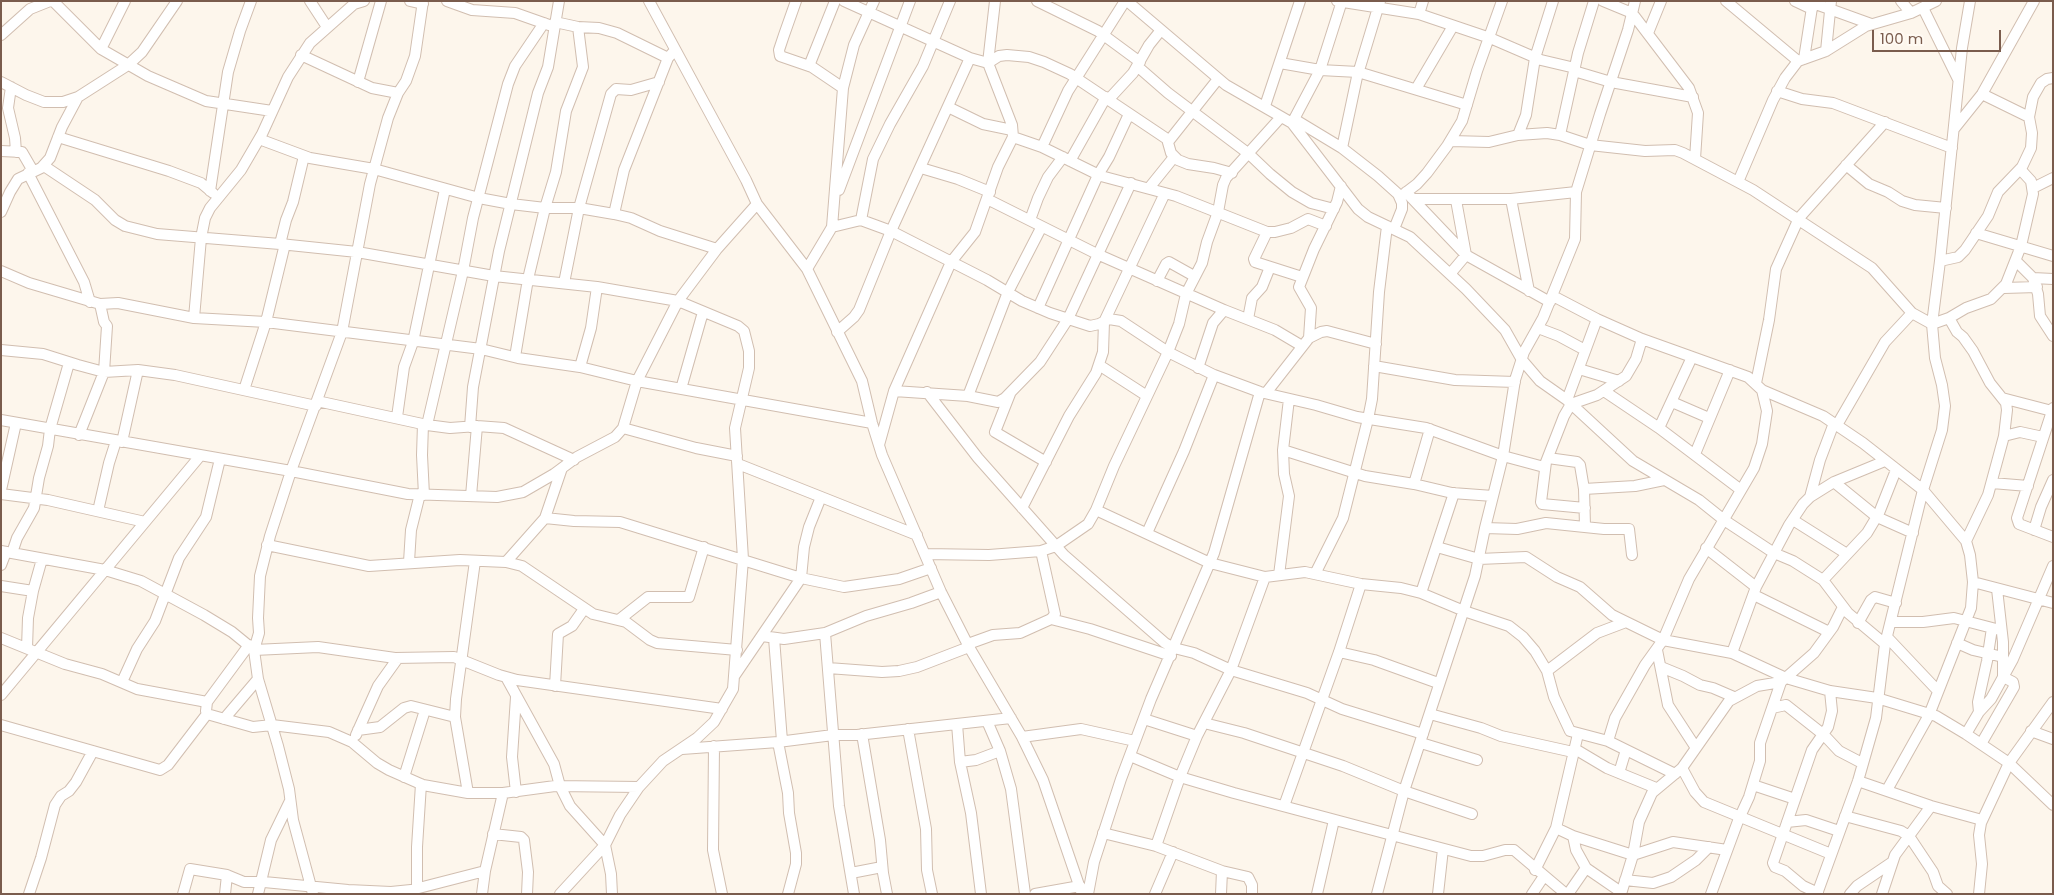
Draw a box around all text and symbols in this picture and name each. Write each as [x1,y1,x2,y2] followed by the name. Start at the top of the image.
[1874,20,2003,52] scale bar
[1880,28,1923,49] text: 100 m

